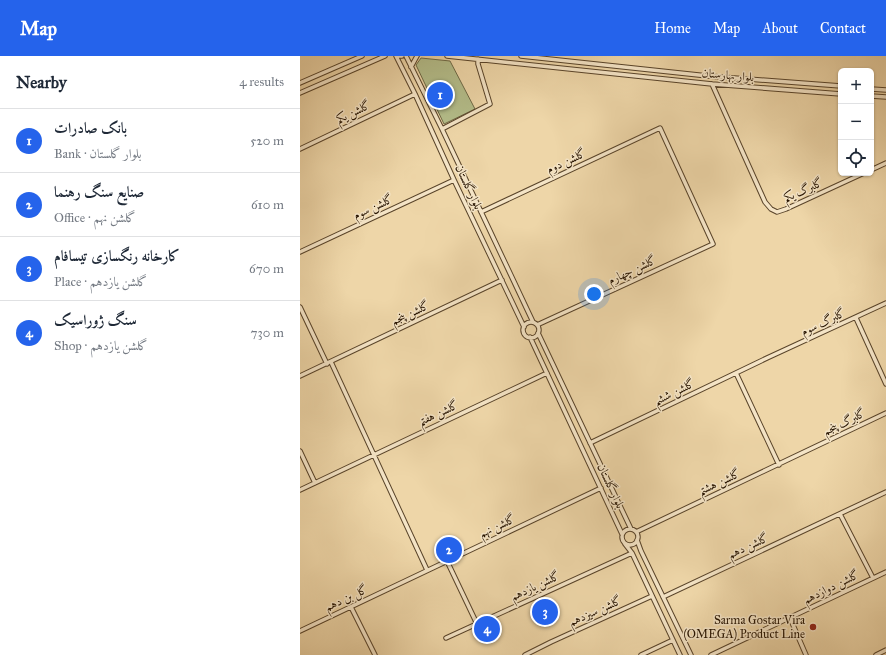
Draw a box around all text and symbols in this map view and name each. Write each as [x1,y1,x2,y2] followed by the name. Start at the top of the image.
[20,17,57,40] text: Map
[654,20,691,37] text: Home
[713,20,740,37] text: Map
[762,20,798,37] text: About
[820,20,866,37] text: Contact
[701,66,755,85] street label: بلوار بهارستان
[838,68,874,176] map controls
[838,68,874,104] button: +
[16,72,67,93] text: Nearby
[239,74,284,90] text: 4 results
[427,80,453,110] pin: 1
[333,97,374,130] street label: گلشن یکم
[838,104,874,140] button: −
[54,119,127,137] text: بانک صادرات
[26,133,32,149] text: 1
[250,133,284,149] text: 520 m
[838,140,874,176] button: locate
[544,145,590,180] street label: گلشن دوم
[54,146,141,162] text: Bank · بلوار گلستان
[453,162,486,212] street label: بلوار گلستان
[781,174,827,209] street label: گلبرگ یکم
[54,183,144,201] text: صنایع سنگ رهنما
[350,191,397,226] street label: گلشن سوم
[26,197,32,213] text: 2
[251,197,284,213] text: 610 m
[54,210,136,226] text: Office · گلشن نهم
[54,247,180,265] text: کارخانه رنگسازی تیسافام
[605,252,660,291] street label: گلشن چهارم
[26,261,32,277] text: 3
[249,261,284,277] text: 670 m
[54,274,147,290] text: Place · گلشن یازدهم
[584,284,604,304] your location
[388,297,433,332] street label: گلشن پنجم
[798,305,849,342] street label: گلبرگ سوم
[54,311,137,329] text: سنگ ژوراسیک
[25,325,33,341] text: 4
[251,325,284,341] text: 730 m
[54,338,148,354] text: Shop · گلشن یازدهم
[651,375,699,412] street label: گلشن ششم
[415,397,462,433] street label: گلشن هفتم
[820,405,869,442] street label: گلبرگ پنجم
[595,461,628,511] street label: بلوار گلستان
[695,465,744,502] street label: گلشن هشتم
[476,511,519,544] street label: گلشن نهم
[725,530,772,565] street label: گلشن دهم
[436,535,462,565] pin: 2
[800,566,863,610] street label: گلشن دوازدهم
[508,568,564,607] street label: گلشن یازدهم
[322,581,371,618] street label: گل بن دهم
[566,592,625,633] street label: گلشن سیزدهم
[532,597,558,627] pin: 3
[684,613,806,641] place label: Sarma Gostar Vira (OMEGA) Product Line
[474,614,500,644] pin: 4
[808,622,818,632] marker: Sarma Gostar Vira (OMEGA) Product Line

